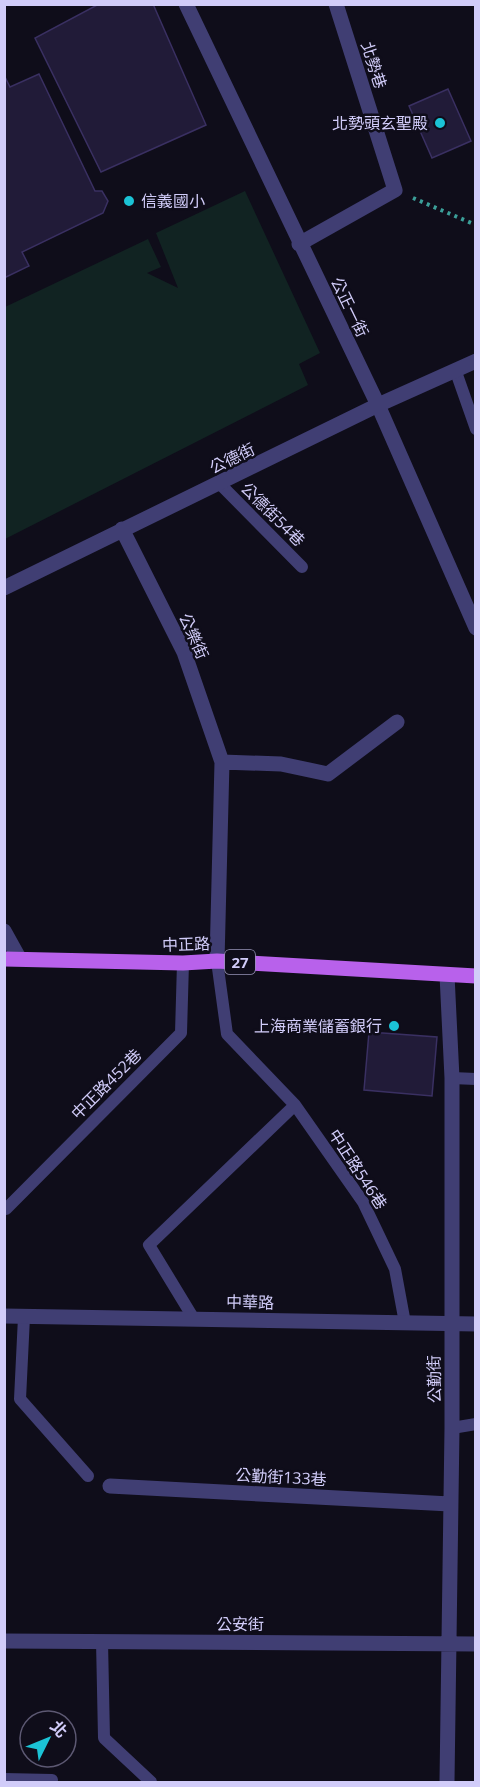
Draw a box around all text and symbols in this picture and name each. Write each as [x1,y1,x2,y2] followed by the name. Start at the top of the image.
[356,39,392,91] street label: 北勢巷
[332,112,428,134] place label: 北勢頭玄聖殿
[433,116,447,130] marker: 北勢頭玄聖殿
[141,190,205,212] place label: 信義國小
[122,194,136,208] marker: 信義國小
[326,273,374,341] street label: 公正一街
[206,438,258,478] street label: 公德街
[236,477,310,551] street label: 公德街54巷
[174,610,214,662] street label: 公樂街
[162,932,210,956] street label: 中正路
[225,950,255,974] road number: 27
[254,1015,382,1037] place label: 上海商業儲蓄銀行
[387,1019,401,1033] marker: 上海商業儲蓄銀行
[66,1044,146,1124] street label: 中正路452巷
[324,1125,392,1213] street label: 中正路546巷
[226,1291,274,1313] street label: 中華路
[423,1355,445,1403] street label: 公勤街
[235,1464,327,1490] street label: 公勤街133巷
[216,1613,264,1635] street label: 公安街
[18,1709,78,1769] north arrow
[45,1715,72,1742] text: 北

